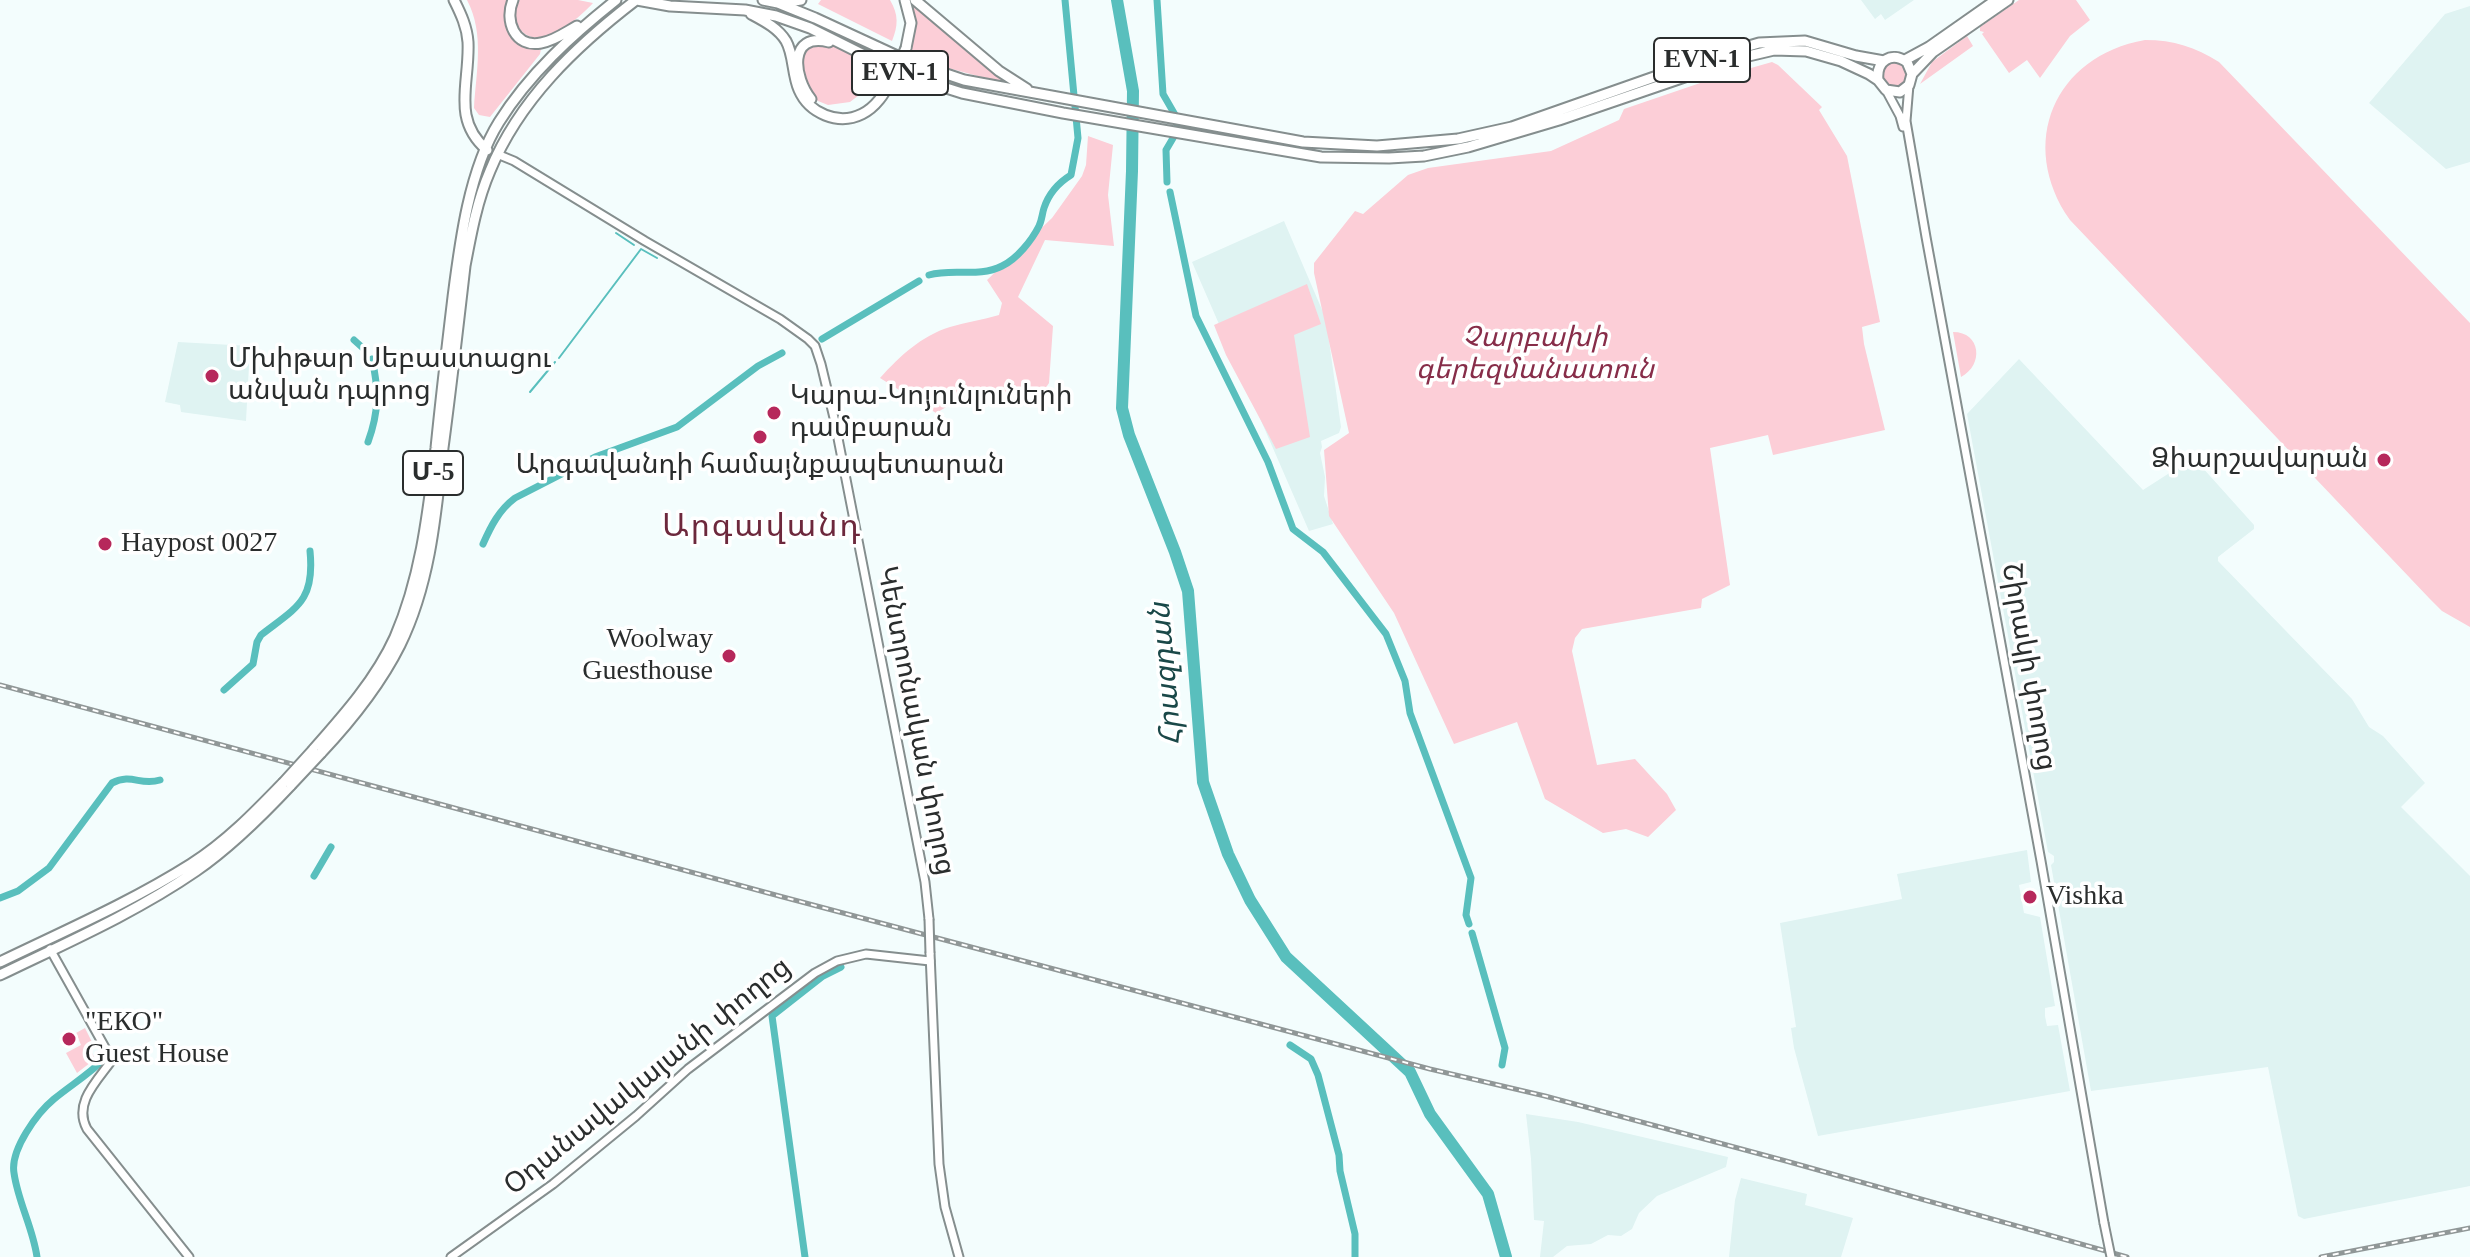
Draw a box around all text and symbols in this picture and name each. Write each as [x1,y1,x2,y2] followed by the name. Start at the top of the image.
[1654,38,1750,82] road number: EVN-1
[852,51,948,95] road number: EVN-1
[1416,322,1654,388] park label: Չարբախի գերեզմանատուն
[228,343,551,409] place label: Մխիթար Սեբաստացու անվան դպրոց
[203,367,221,385] marker: Մխիթար Սեբաստացու անվան դպրոց
[790,380,1072,446] place label: Կարա-Կոյունլուների դամբարան
[765,404,783,422] marker: Կարա-Կոյունլուների դամբարան
[751,428,769,446] marker: Արգավանդի համայնքապետարան
[2152,443,2368,477] place label: Ձիարշավարան
[516,449,1004,483] place label: Արգավանդի համայնքապետարան
[403,451,463,495] road number: Մ-5
[2375,451,2393,469] marker: Ձիարշավարան
[662,509,862,547] district label: Արգավանդ
[121,527,277,561] place label: Haypost 0027
[96,535,114,553] marker: Haypost 0027
[1993,561,2063,773] street label: Շիրակի փողոց
[869,564,961,878] street label: Կենտրոնական փողոց
[1143,601,1191,747] water label: Հրազդան
[582,623,713,689] place label: Woolway Guesthouse
[720,647,738,665] marker: Woolway Guesthouse
[2046,880,2124,914] place label: Vishka
[2021,888,2039,906] marker: Vishka
[498,951,798,1203] street label: Օդանավակայանի փողոց
[85,1006,229,1072] place label: "ЕКО" Guest House
[60,1030,78,1048] marker: "ЕКО" Guest House

